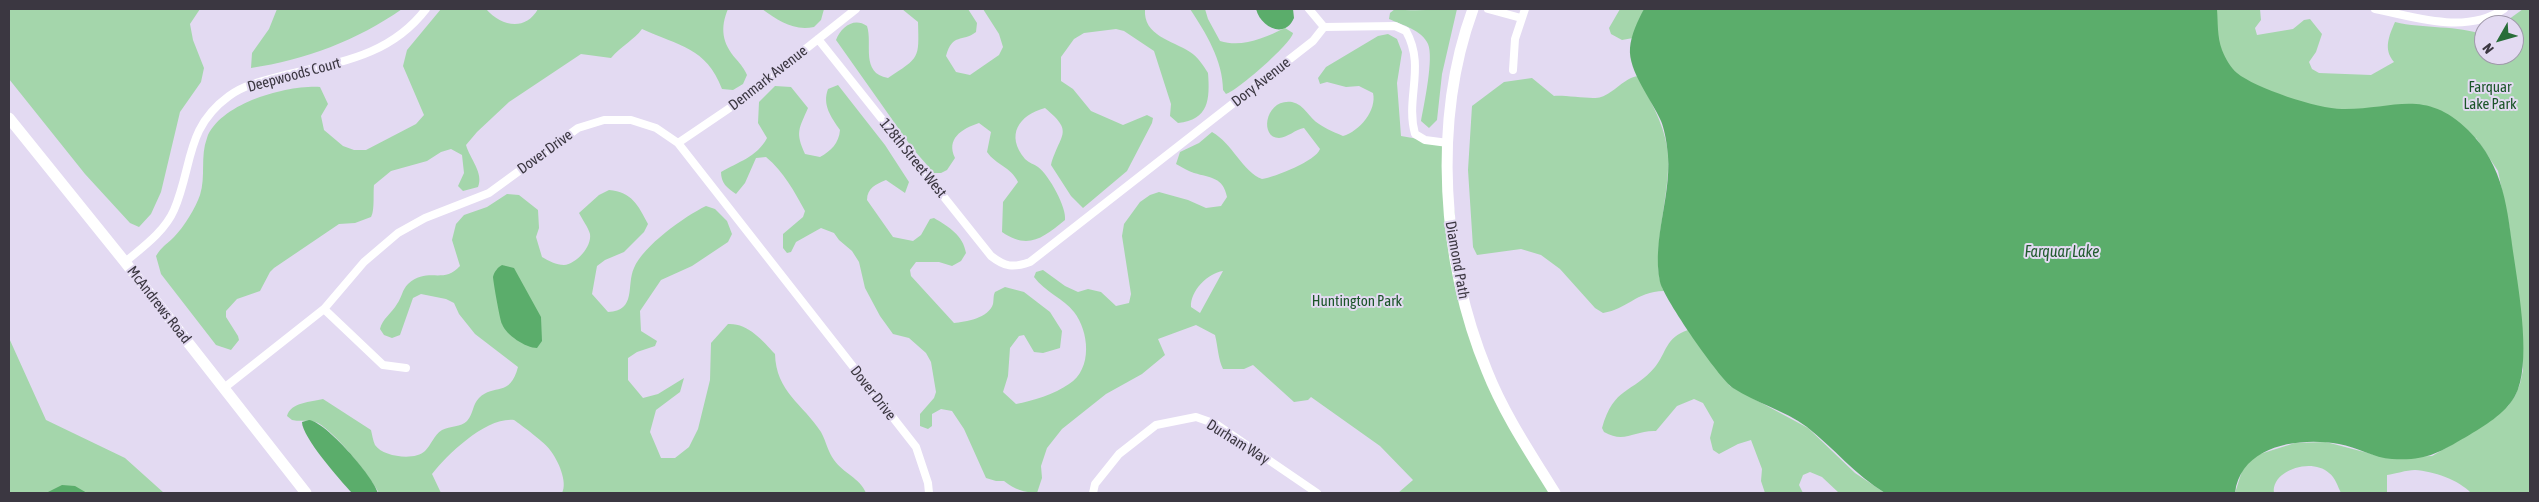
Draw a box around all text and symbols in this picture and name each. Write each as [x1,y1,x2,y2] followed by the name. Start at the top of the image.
[2474,15,2524,65] north arrow
[2479,40,2497,57] text: N
[725,42,811,114] street label: Denmark Avenue
[1228,53,1294,111] street label: Dory Avenue
[245,54,343,96] street label: Deepwoods Court
[2464,78,2516,113] park label: Farquar Lake Park
[876,115,950,201] street label: 128th Street West
[514,126,576,178] street label: Dover Drive
[1441,220,1473,300] street label: Diamond Path
[2024,242,2100,262] water label: Farquar Lake
[123,263,195,347] street label: McAndrews Road
[1312,292,1402,310] park label: Huntington Park
[846,362,900,424] street label: Dover Drive
[1203,416,1273,468] street label: Durham Way

